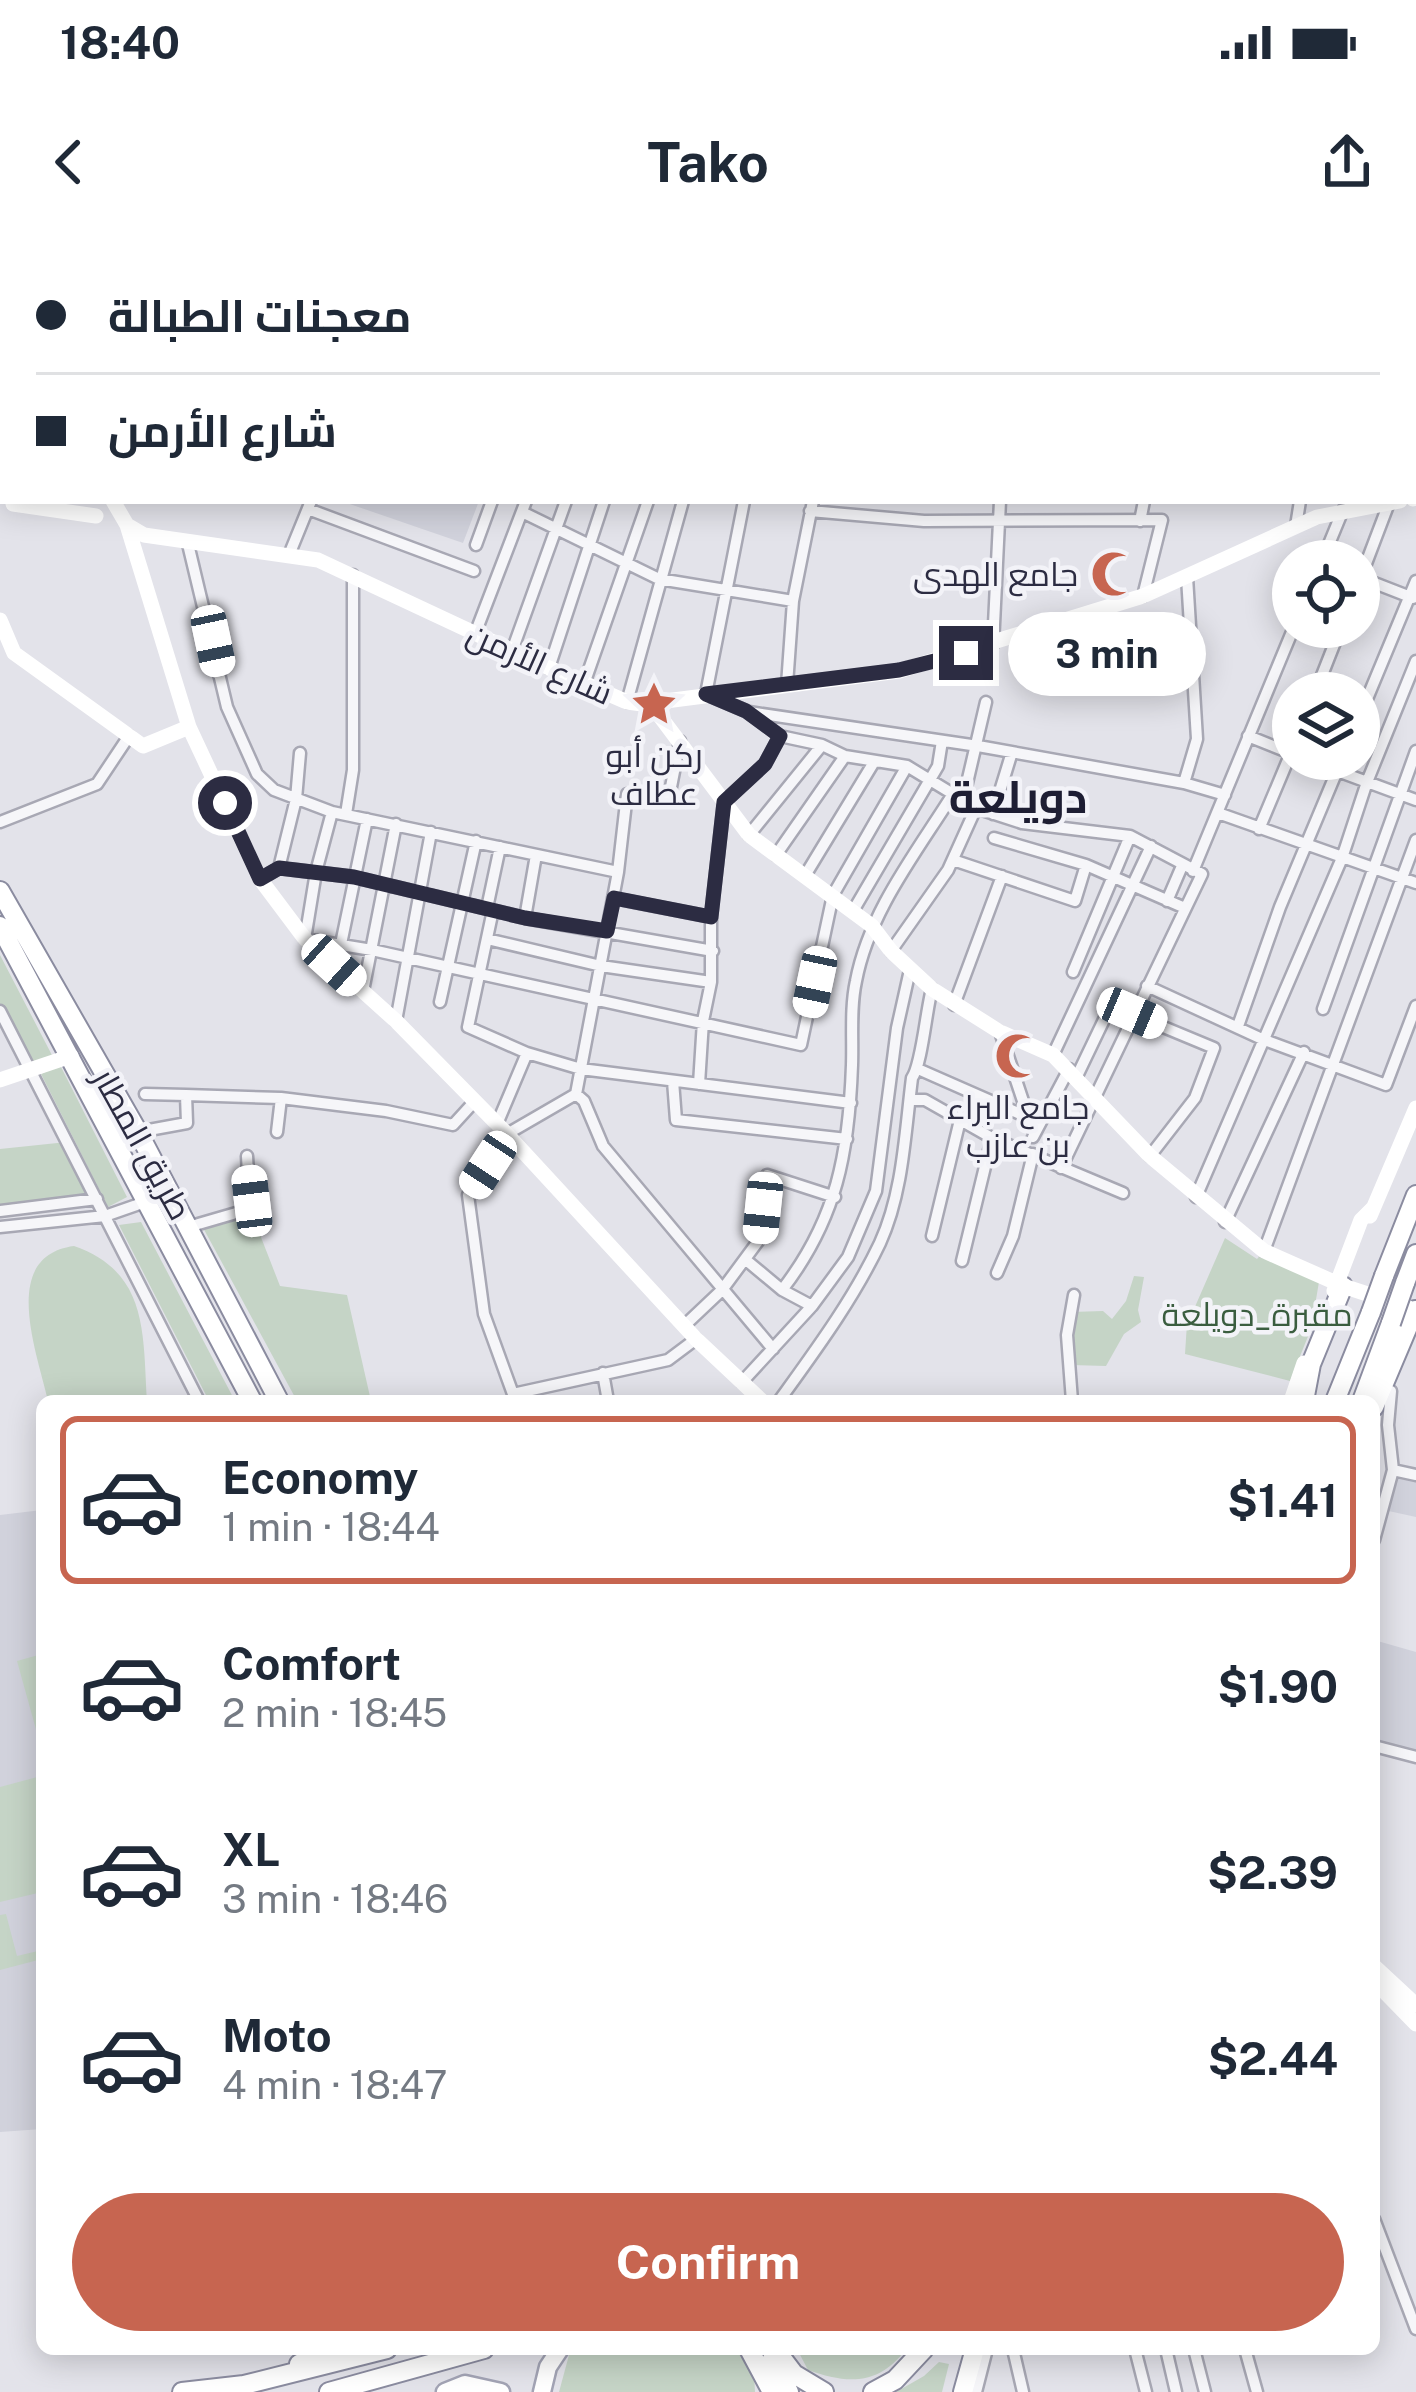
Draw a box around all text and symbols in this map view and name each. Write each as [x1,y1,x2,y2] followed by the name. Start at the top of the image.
[60,16,180,69] text: 18:40
[36,129,102,195] icon: back
[1314,129,1380,195] icon: share
[647,131,769,194] text: Tako
[108,289,412,342] text: معجنات الطبالة
[108,404,337,457] text: شارع الأرمن
[1272,540,1380,780] map controls
[1272,540,1380,648] button: locate
[1089,549,1139,599] mosque icon: جامع الهدى
[913,555,1078,597] place label: جامع الهدى
[188,602,238,680] car
[1008,611,1206,695] callout: 3 min
[460,614,619,716] street label: شارع الأرمن
[939,626,993,680] route end
[1055,631,1159,677] text: 3 min
[1272,672,1380,780] button: layers
[629,679,679,729] place icon: ركن أبو عطاف
[605,735,703,812] place label: ركن أبو عطاف
[949,770,1087,825] district label: دويلعة
[198,776,252,830] route start
[295,928,373,1002] car
[790,943,840,1021] car
[1092,982,1172,1044] car
[993,1031,1043,1081] mosque icon: جامع البراء بن عازب
[83,1060,200,1227] street label: طريق المطار
[947,1088,1089,1166] place label: جامع البراء بن عازب
[453,1125,523,1205] car
[230,1163,274,1239] car
[741,1170,785,1246] car
[1161,1295,1353,1334] park label: مقبرة_دويلعة
[78,1446,186,1554] icon: car
[222,1451,418,1504] text: Economy
[1227,1474,1338,1527] text: $1.41
[222,1504,440,1550] text: 1 min · 18:44
[78,1632,186,1740] icon: car
[222,1637,401,1690] text: Comfort
[1217,1660,1338,1713] text: $1.90
[222,1690,447,1736] text: 2 min · 18:45
[78,1818,186,1926] icon: car
[222,1823,280,1876] text: XL
[1207,1846,1338,1899] text: $2.39
[222,1876,448,1922] text: 3 min · 18:46
[78,2004,186,2112] icon: car
[222,2009,332,2062] text: Moto
[1208,2032,1338,2085] text: $2.44
[222,2062,447,2108] text: 4 min · 18:47
[72,2193,1344,2331] button: Confirm

